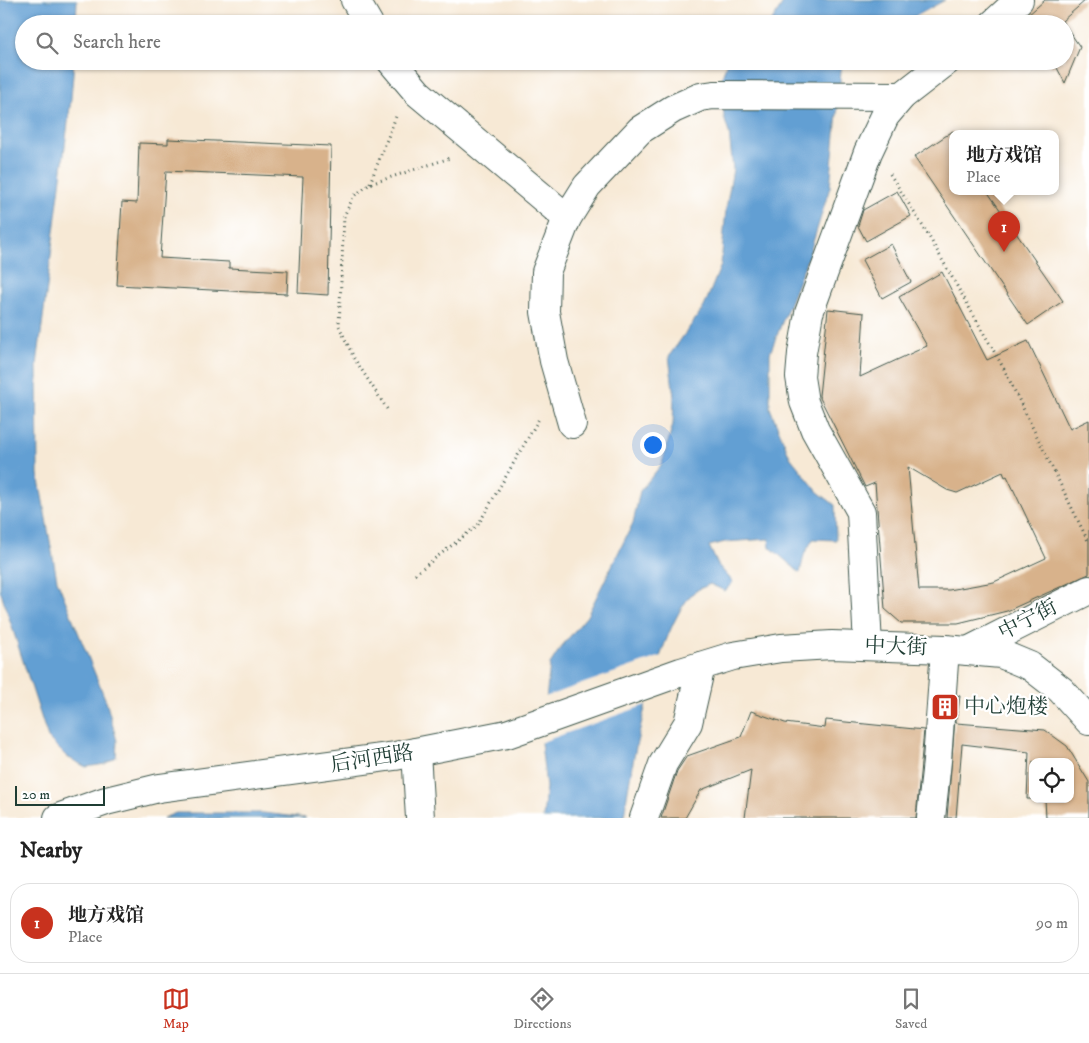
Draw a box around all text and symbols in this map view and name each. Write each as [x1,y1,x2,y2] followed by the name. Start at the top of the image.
[15,15,1074,70] search box
[33,29,61,57] icon: search
[73,31,161,54] text: Search here
[949,130,1059,195] popup
[966,144,1042,167] text: 地方戏馆
[966,167,1000,187] text: Place
[988,211,1020,252] pin: 1
[640,432,666,458] your location
[994,594,1062,646] street label: 中宁街
[864,633,928,661] street label: 中大街
[930,692,960,722] building icon: 中心炮楼
[964,694,1048,720] place label: 中心炮楼
[328,740,416,778] street label: 后河西路
[1029,758,1074,803] map controls
[1029,758,1074,803] button: locate
[15,783,105,806] scale bar
[22,786,50,804] text: 20 m
[20,838,82,864] text: Nearby
[68,904,144,927] text: 地方戏馆
[34,913,40,933] text: 1
[1036,913,1068,933] text: 90 m
[68,927,102,947] text: Place
[162,985,190,1033] tab: Map
[513,985,571,1033] tab: Directions
[895,985,927,1033] tab: Saved

